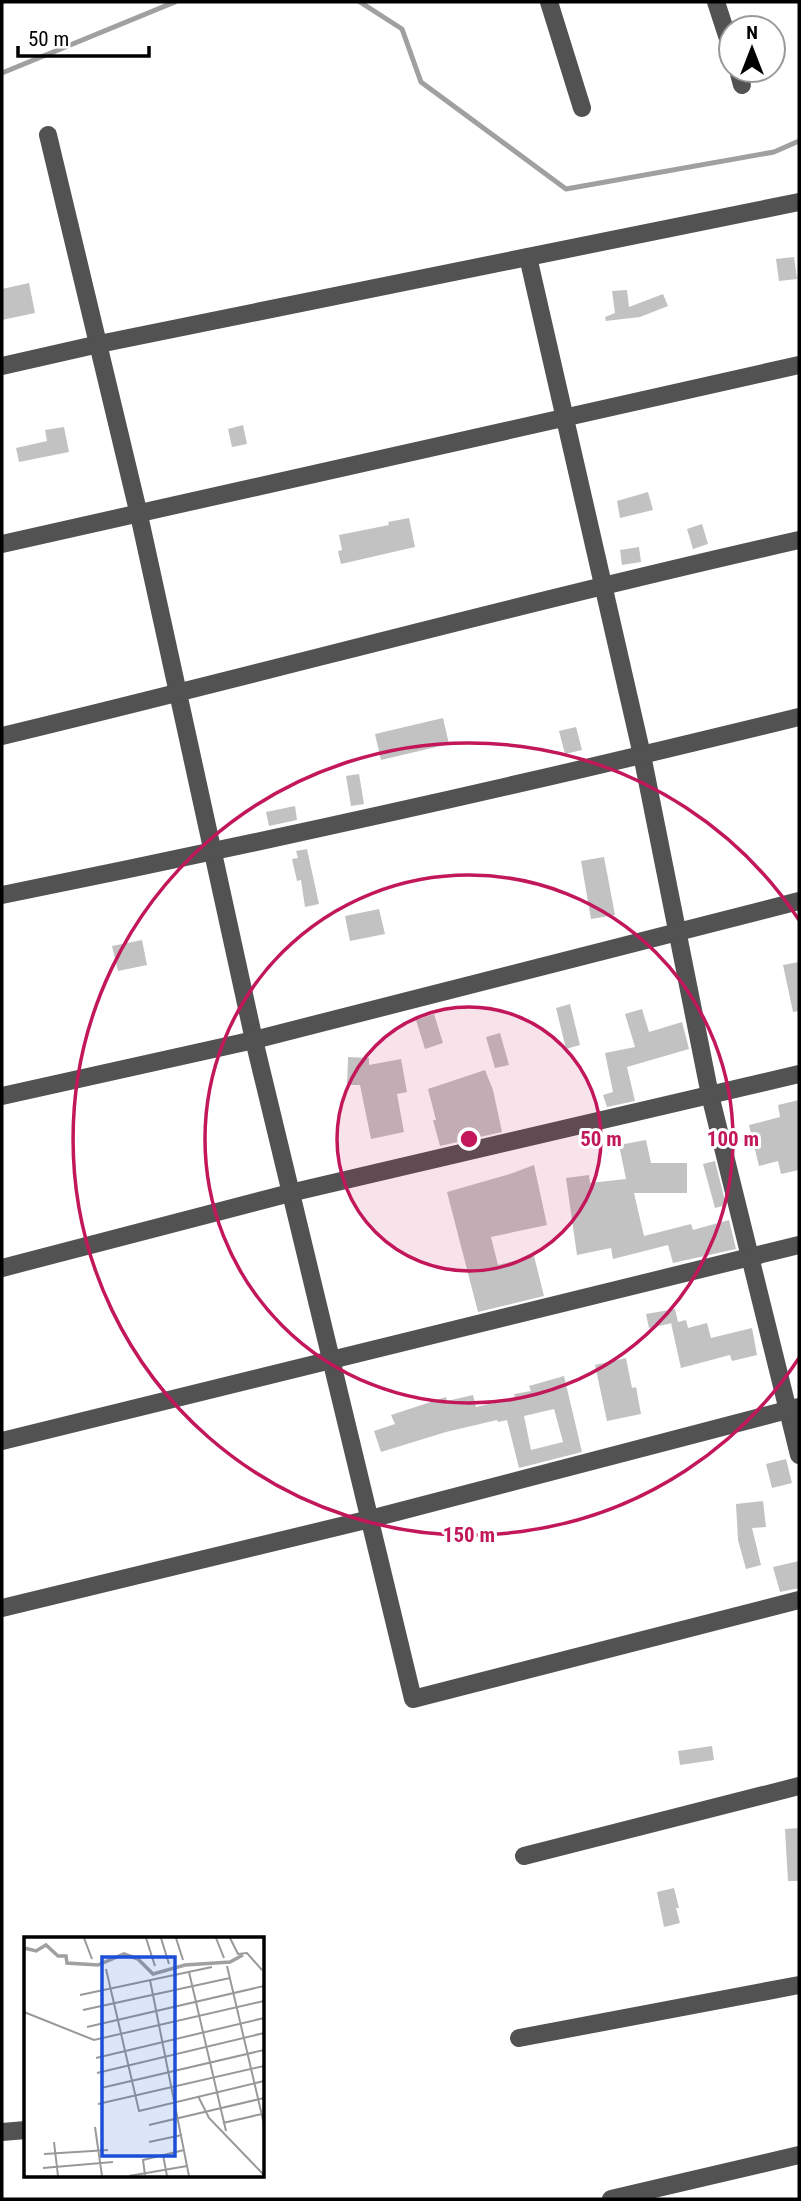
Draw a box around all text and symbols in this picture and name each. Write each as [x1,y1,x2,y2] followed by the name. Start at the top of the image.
[18,14,149,58] scale bar
[717,14,787,84] north arrow
[746,21,758,44] text: N
[28,27,69,51] text: 50 m
[457,1127,481,1151] centre of rings
[580,1127,622,1151] text: 50 m
[707,1127,759,1151] text: 100 m
[443,1523,495,1547] text: 150 m
[24,1937,264,2176] inset map

